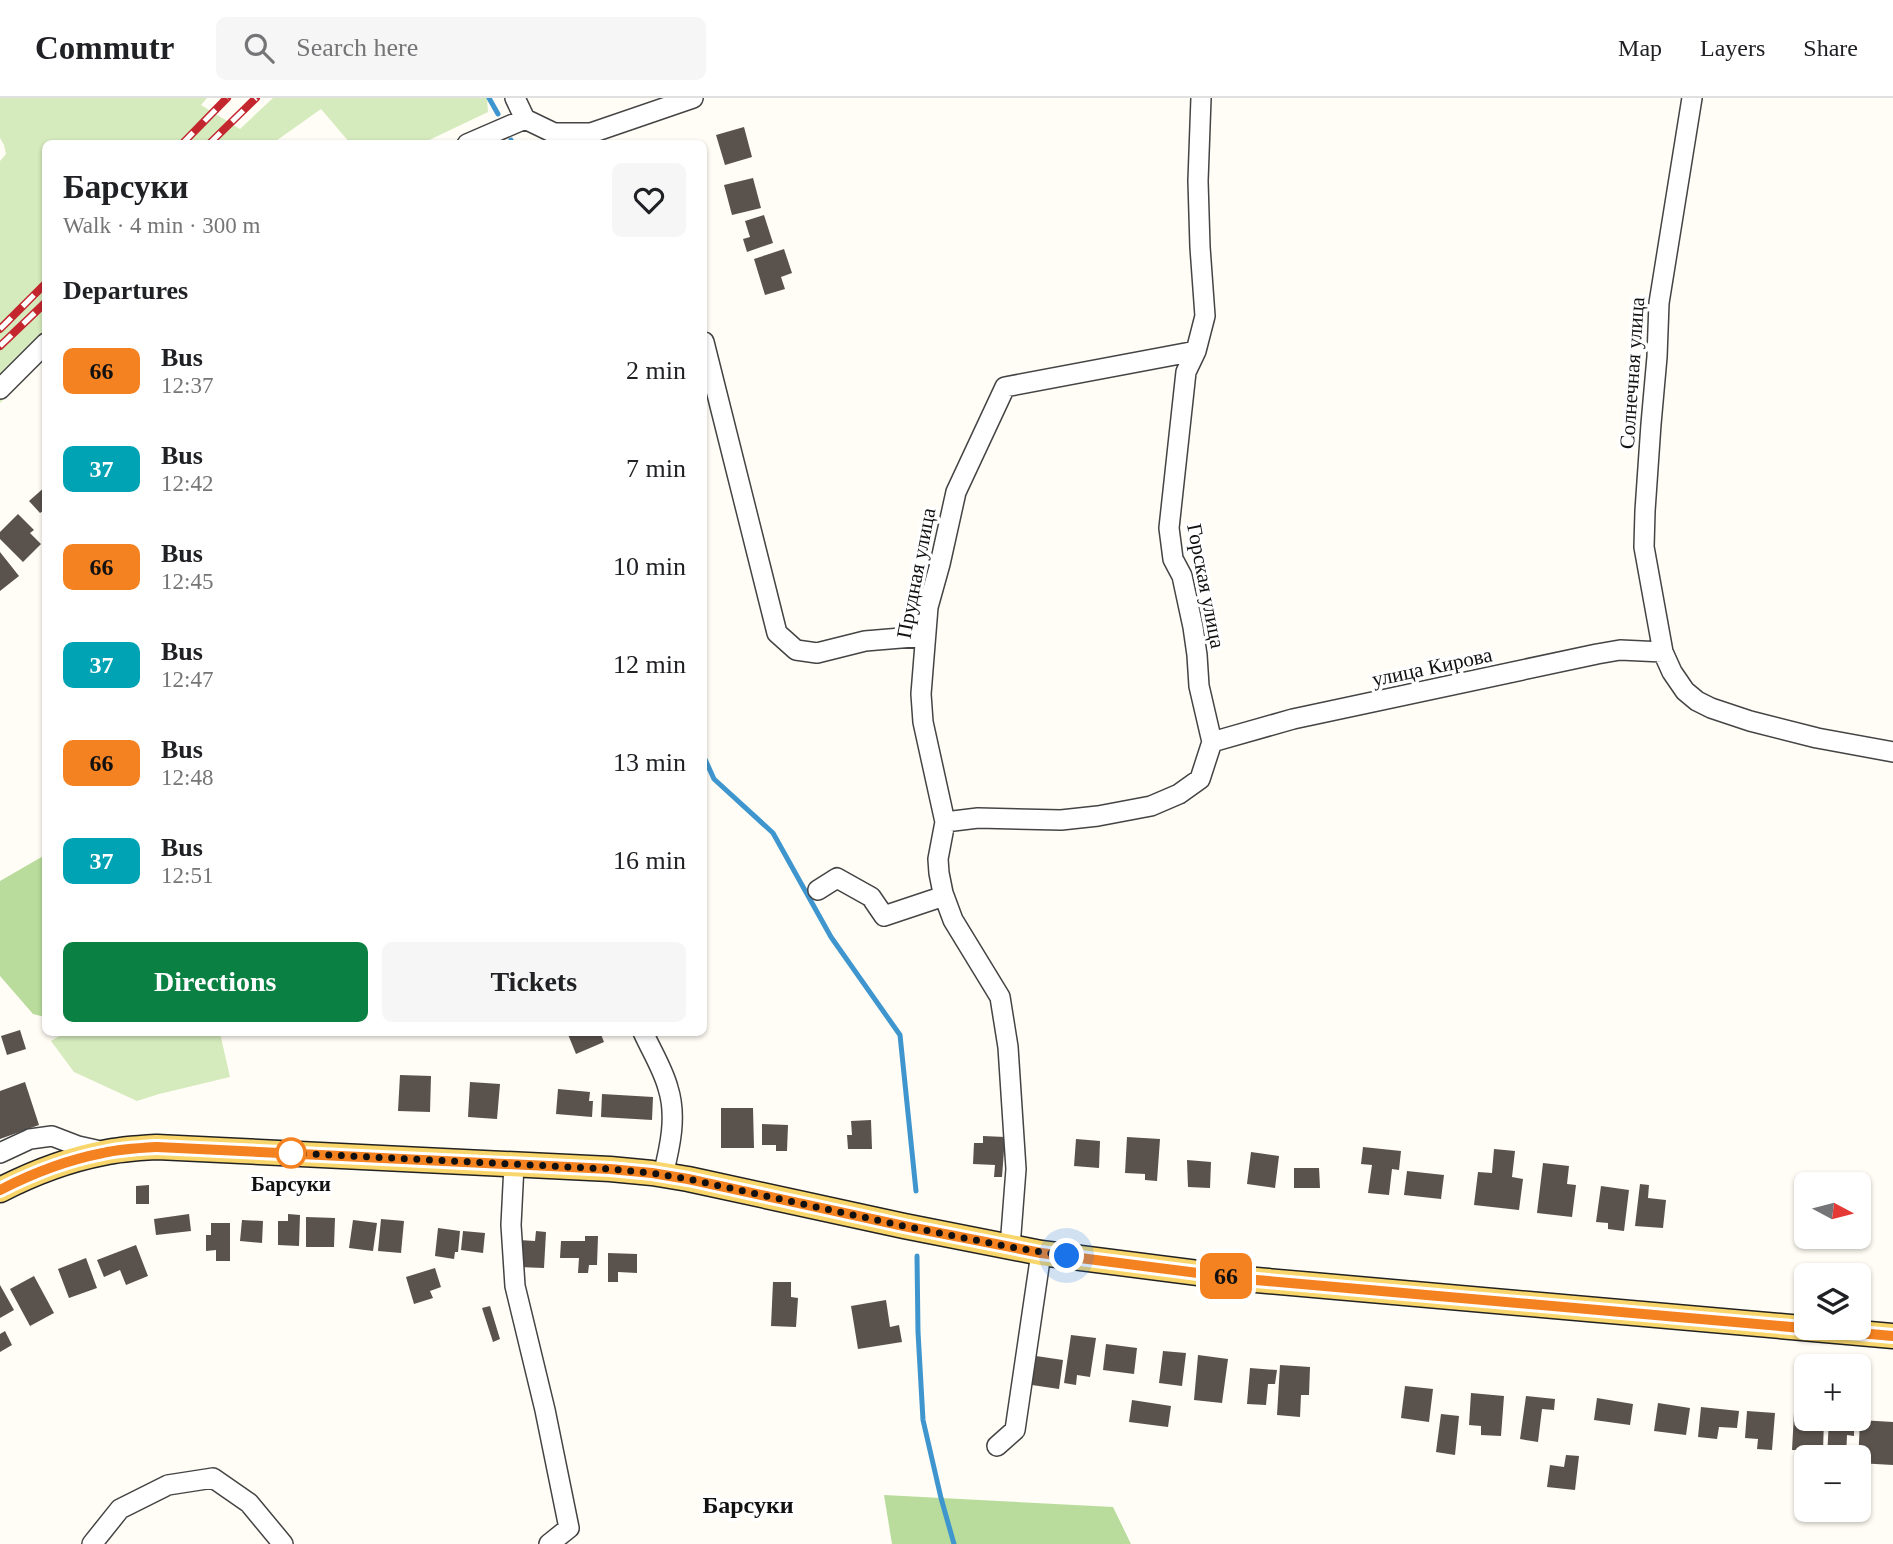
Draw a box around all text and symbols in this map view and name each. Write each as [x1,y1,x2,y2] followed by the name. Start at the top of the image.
[216,17,706,80] search box
[240,29,278,67] icon: search
[35,30,174,66] text: Commutr
[296,33,418,62] text: Search here
[1618,35,1662,61] text: Map
[1700,35,1765,61] text: Layers
[1803,35,1858,61] text: Share
[612,163,686,237] button: heart
[63,169,188,205] text: Барсуки
[63,213,260,238] text: Walk · 4 min · 300 m
[63,276,188,305] text: Departures
[1615,295,1649,450] street label: Солнечная улица
[161,343,203,372] text: Bus
[626,356,686,385] text: 2 min
[90,358,114,384] text: 66
[161,373,213,398] text: 12:37
[161,441,203,470] text: Bus
[626,454,686,483] text: 7 min
[90,456,114,482] text: 37
[161,471,213,496] text: 12:42
[892,505,941,640] street label: Прудная улица
[1182,522,1230,651] street label: Горская улица
[161,539,203,568] text: Bus
[613,552,686,581] text: 10 min
[90,554,114,580] text: 66
[161,569,213,594] text: 12:45
[161,637,203,666] text: Bus
[1370,642,1495,691] street label: улица Кирова
[613,650,686,679] text: 12 min
[90,652,114,678] text: 37
[161,667,213,692] text: 12:47
[161,735,203,764] text: Bus
[613,748,686,777] text: 13 min
[90,750,114,776] text: 66
[161,765,213,790] text: 12:48
[161,833,203,862] text: Bus
[613,846,686,875] text: 16 min
[90,848,114,874] text: 37
[161,863,213,888] text: 12:51
[63,942,368,1022] button: Directions
[382,942,686,1022] button: Tickets
[276,1138,306,1168] marker: Барсуки
[251,1172,331,1196] place label: Барсуки
[1794,1172,1871,1250] north arrow
[1794,1172,1871,1522] map controls
[1049,1238,1084,1273] your location
[1194,1253,1258,1299] line badge: 66
[1214,1263,1238,1289] text: 66
[1794,1263,1871,1340] button: layers
[1794,1354,1871,1431] button: +
[1794,1445,1871,1522] button: −
[702,1492,794,1518] district label: Барсуки

